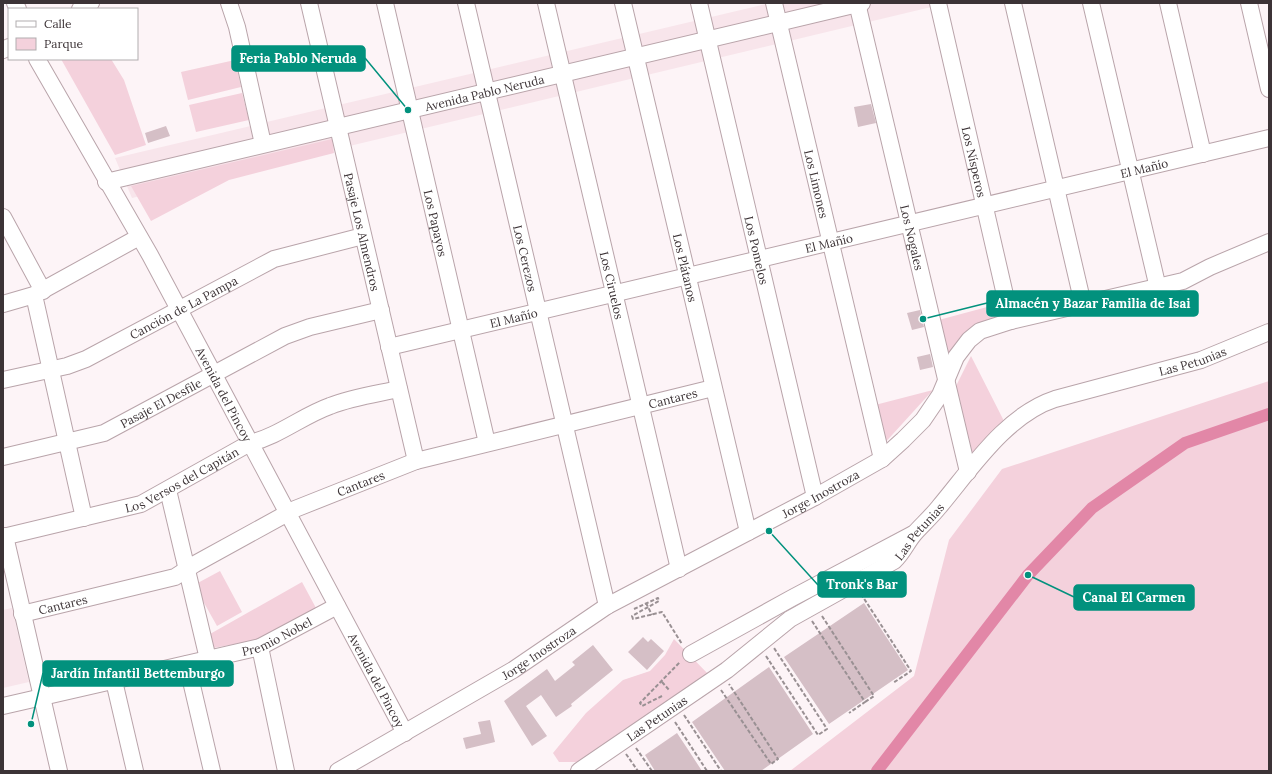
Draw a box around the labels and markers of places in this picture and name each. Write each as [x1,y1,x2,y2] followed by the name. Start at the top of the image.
[232,46,365,71] callout: Feria Pablo Neruda
[987,291,1198,316] callout: Almacén y Bazar Familia de Isai
[818,572,906,597] callout: Tronk's Bar
[1074,585,1194,610] callout: Canal El Carmen
[43,661,233,686] callout: Jardín Infantil Bettemburgo

